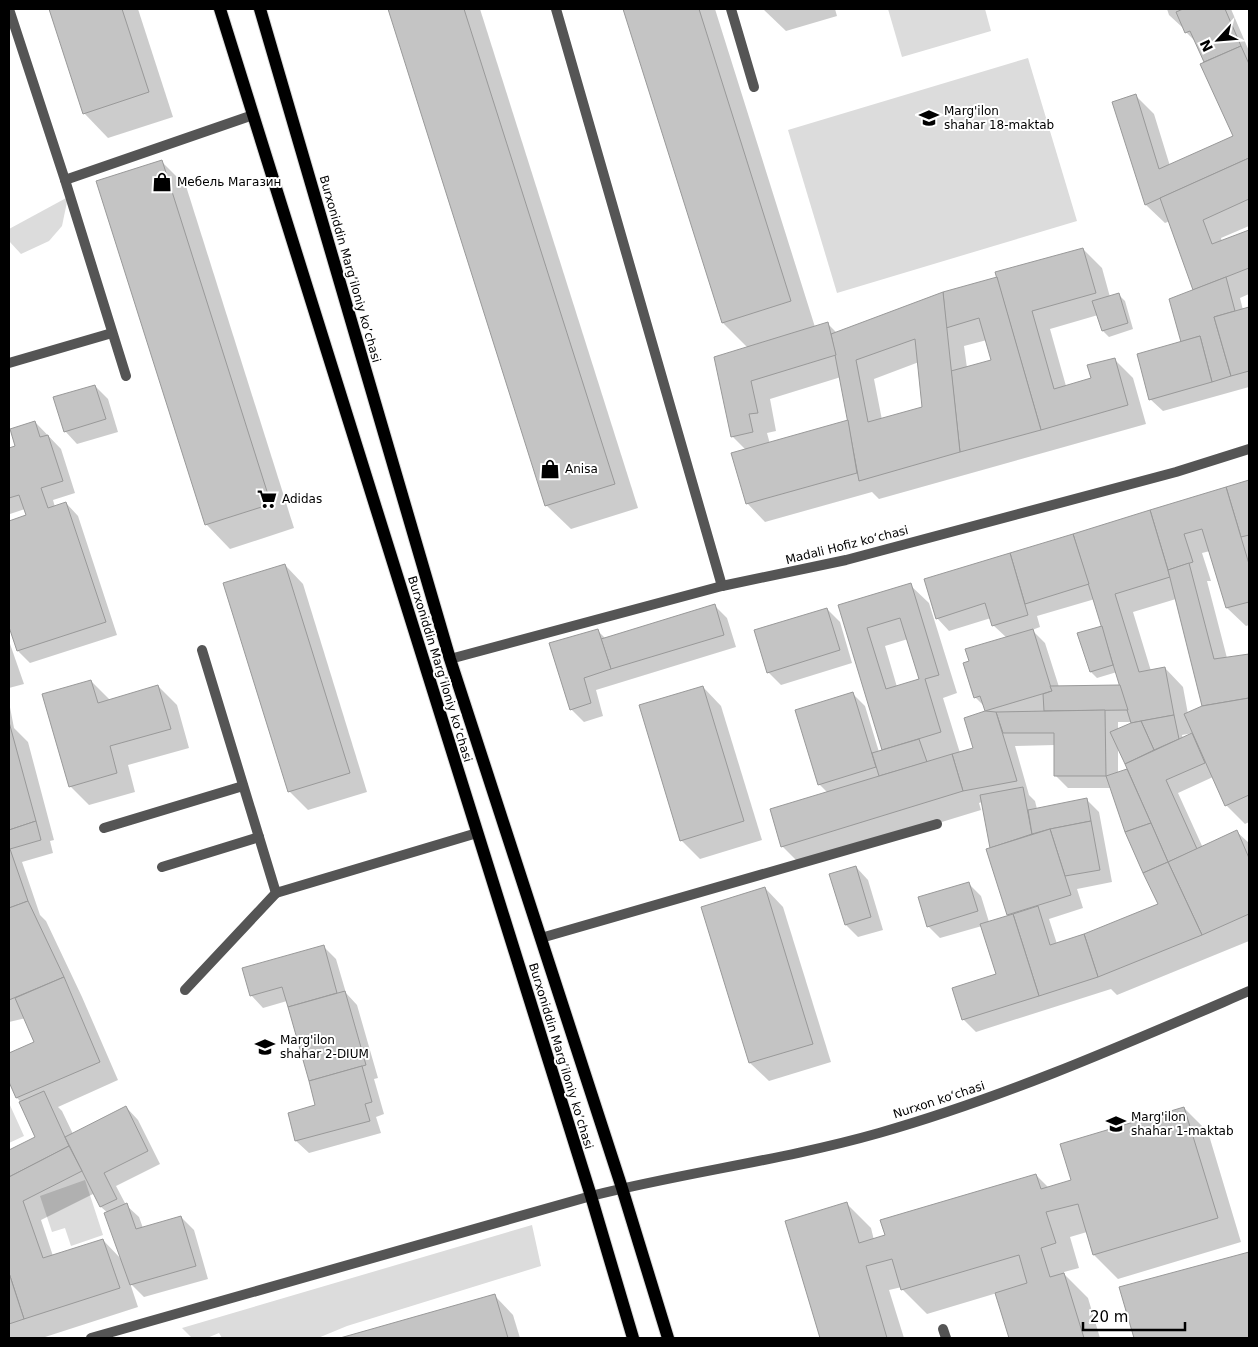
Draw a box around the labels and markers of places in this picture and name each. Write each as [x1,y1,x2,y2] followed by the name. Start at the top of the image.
[944,104,1054,132] place label: Marg'ilon shahar 18-maktab
[918,107,940,129] school or university icon: Marg'ilon shahar 18-maktab
[151,171,173,193] shop icon: Мебель Магазин
[177,175,281,189] place label: Мебель Магазин
[539,458,561,480] shop icon: Anisa
[565,462,598,476] place label: Anisa
[256,488,278,510] supermarket icon: Adidas
[282,492,322,506] place label: Adidas
[280,1033,369,1061] place label: Marg'ilon shahar 2-DIUM
[254,1036,276,1058] school or university icon: Marg'ilon shahar 2-DIUM
[1131,1110,1234,1138] place label: Marg'ilon shahar 1-maktab
[1105,1113,1127,1135] school or university icon: Marg'ilon shahar 1-maktab

